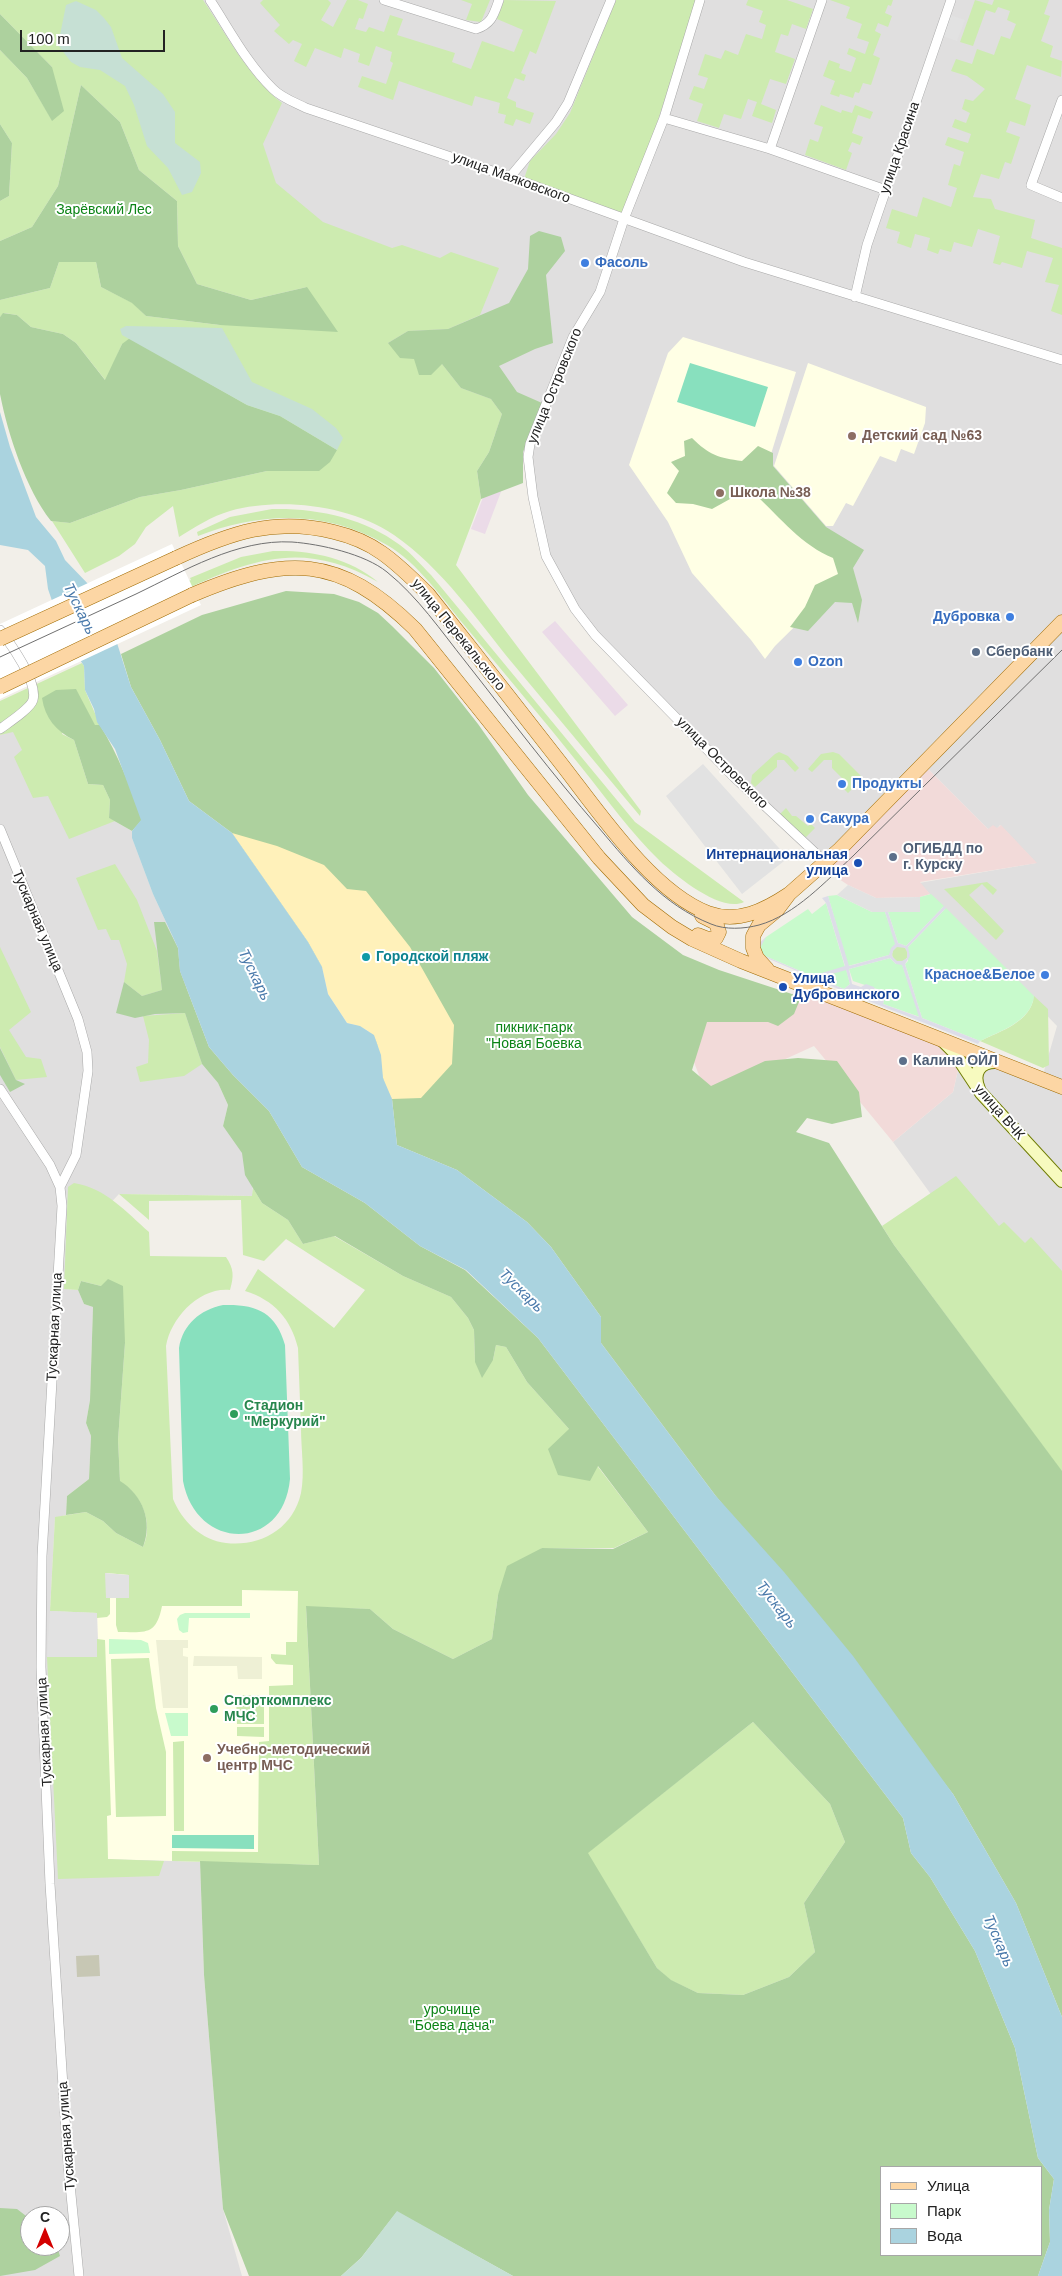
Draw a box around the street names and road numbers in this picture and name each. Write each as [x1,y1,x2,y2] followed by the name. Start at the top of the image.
[876,100,924,196] street label: улица Красина
[450,149,572,207] street label: улица Маяковского
[524,326,586,446] street label: улица Островского
[408,576,508,694] street label: улица Перекальского
[673,714,771,812] street label: улица Островского
[8,868,66,974] street label: Тускарная улица
[970,1081,1028,1143] street label: улица ВЧК
[44,1272,66,1382] street label: Тускарная улица
[34,1677,56,1787] street label: Тускарная улица
[55,2081,79,2191] street label: Тускарная улица

